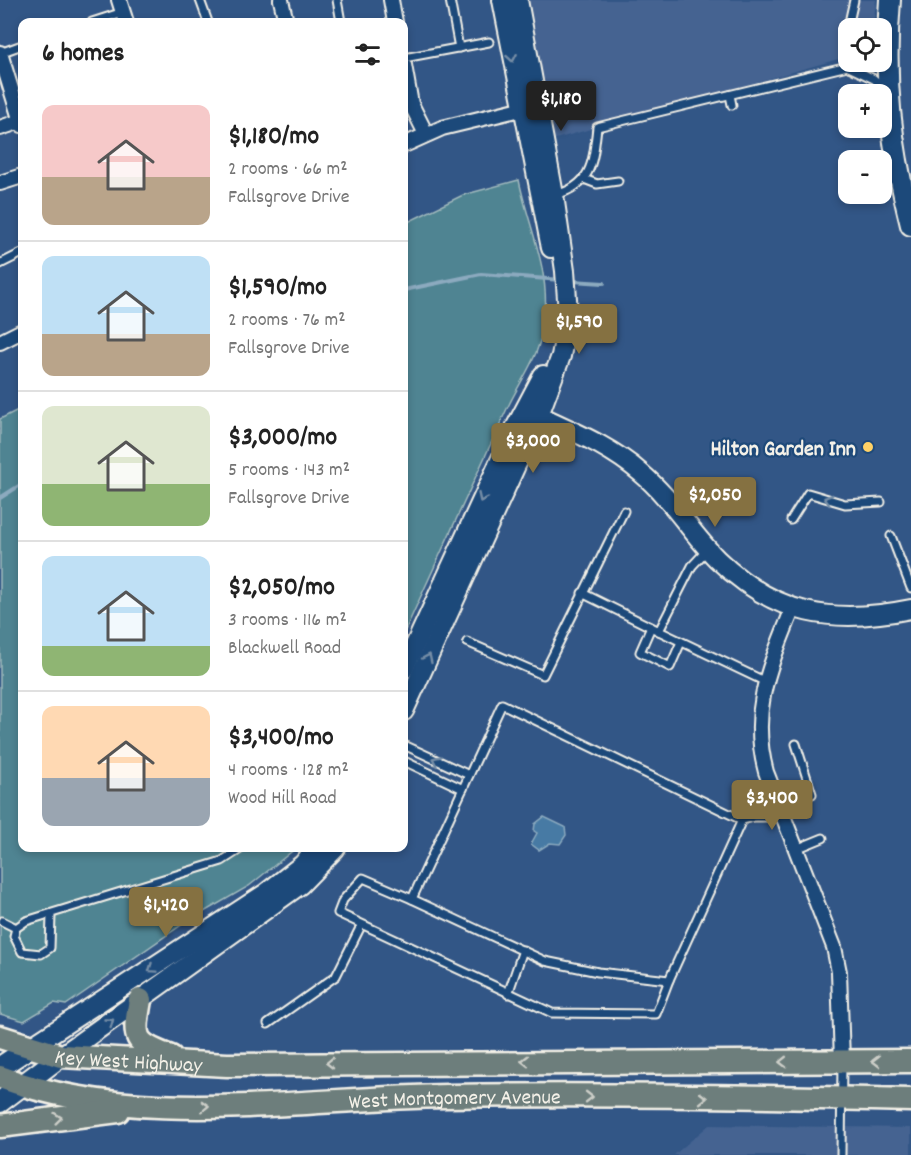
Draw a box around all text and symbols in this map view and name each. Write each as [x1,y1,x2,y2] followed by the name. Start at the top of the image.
[838,18,892,204] map controls
[838,18,892,72] button: locate
[42,36,124,73] text: 6 homes
[351,38,384,71] icon: filters
[505,52,518,62] one-way arrow
[512,81,610,132] pin: $1,180
[838,84,892,138] button: +
[540,86,582,114] text: $1,180
[228,119,319,156] text: $1,180/mo
[90,129,162,201] icon: home
[838,150,892,204] button: −
[228,156,348,184] text: 2 rooms · 66 m²
[228,184,350,212] text: Fallsgrove Drive
[228,270,327,307] text: $1,590/mo
[90,280,162,352] icon: home
[530,304,628,355] pin: $1,590
[228,307,346,335] text: 2 rooms · 76 m²
[555,309,603,337] text: $1,590
[228,335,350,363] text: Fallsgrove Drive
[228,420,337,457] text: $3,000/mo
[484,423,582,474] pin: $3,000
[505,428,561,456] text: $3,000
[90,430,162,502] icon: home
[710,435,856,466] place label: Hilton Garden Inn
[861,440,875,454] marker: Hilton Garden Inn
[228,457,350,485] text: 5 rooms · 143 m²
[666,477,764,528] pin: $2,050
[688,482,742,510] text: $2,050
[228,485,350,513] text: Fallsgrove Drive
[478,492,490,503] one-way arrow
[823,493,834,506] one-way arrow
[228,570,335,607] text: $2,050/mo
[90,580,162,652] icon: home
[228,607,347,635] text: 3 rooms · 116 m²
[228,635,341,663] text: Blackwell Road
[421,654,433,665] one-way arrow
[228,720,334,757] text: $3,400/mo
[90,730,162,802] icon: home
[432,756,443,768] one-way arrow
[228,757,349,785] text: 4 rooms · 128 m²
[723,780,821,831] pin: $3,400
[228,785,337,813] text: Wood Hill Road
[746,785,798,813] text: $3,400
[117,887,215,938] pin: $1,420
[143,892,189,920] text: $1,420
[147,962,158,973] one-way arrow
[103,1018,114,1029] one-way arrow
[50,1043,204,1083] street label: Key West Highway
[521,1055,530,1067] one-way arrow
[779,1055,788,1068] one-way arrow
[872,1055,881,1067] one-way arrow
[326,1057,335,1069] one-way arrow
[348,1083,561,1119] street label: West Montgomery Avenue
[584,1091,593,1103] one-way arrow
[699,1092,708,1104] one-way arrow
[200,1099,209,1112] one-way arrow
[53,1112,62,1124] one-way arrow

